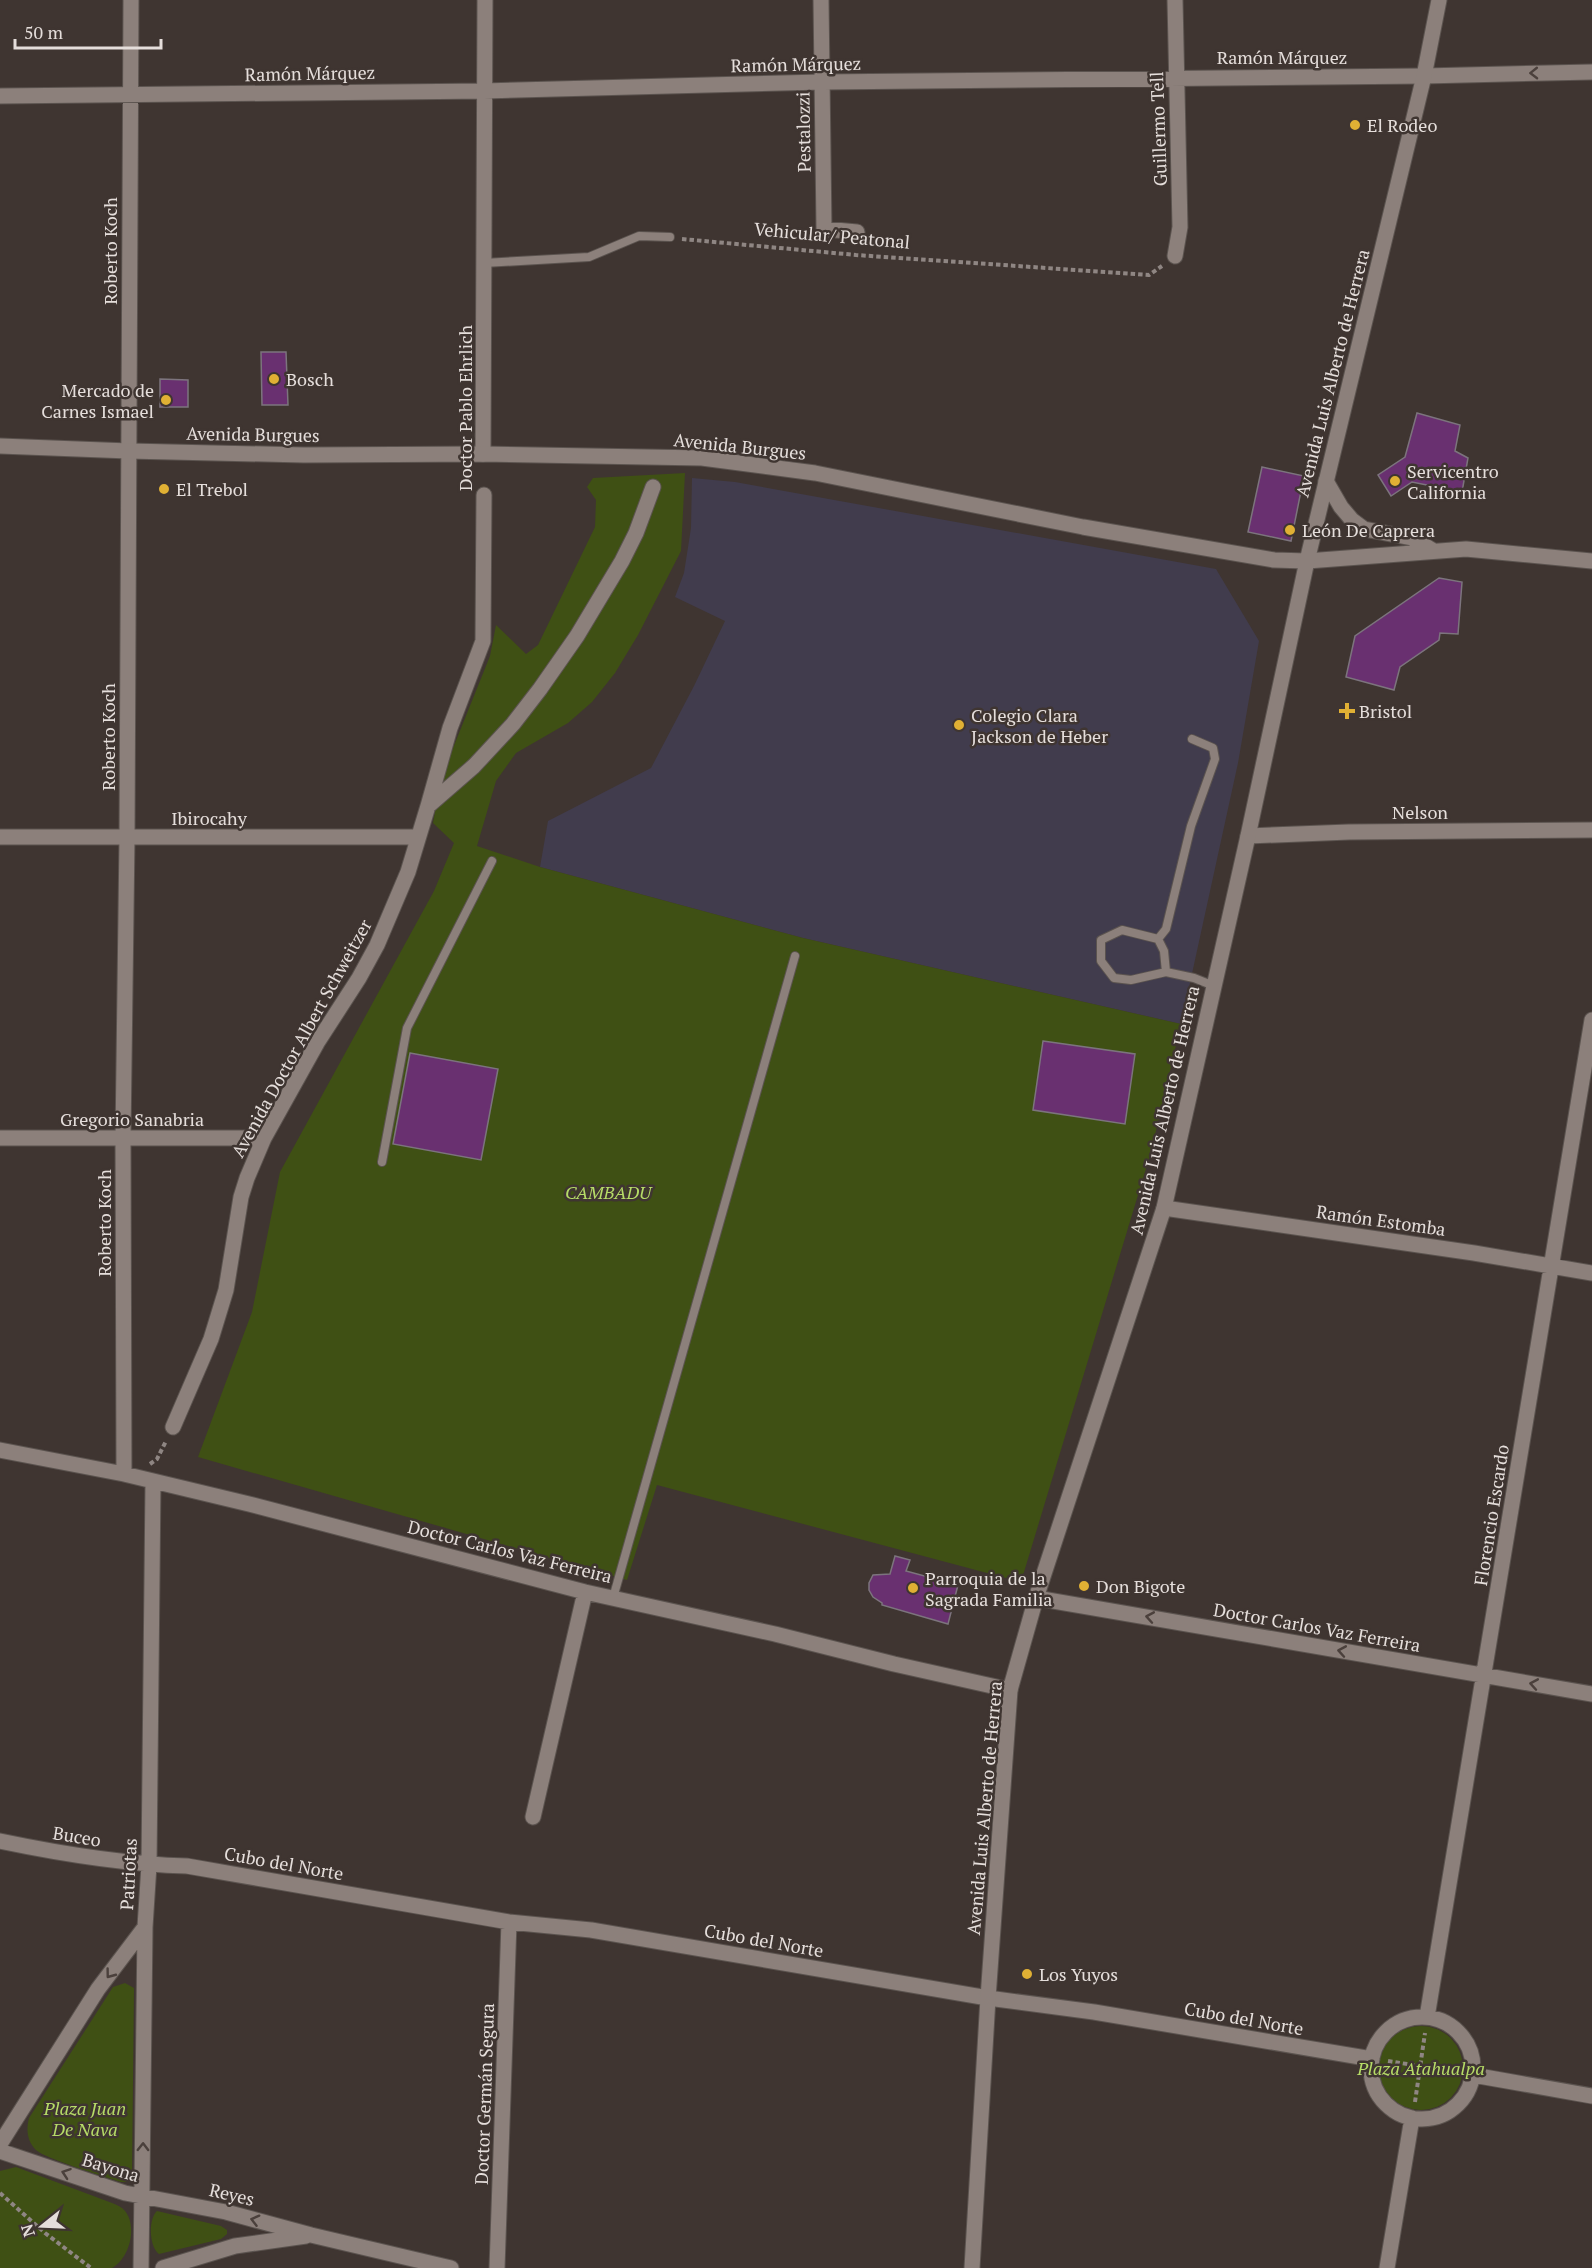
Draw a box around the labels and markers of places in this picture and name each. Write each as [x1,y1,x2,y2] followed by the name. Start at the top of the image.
[1367,113,1437,137] place label: El Rodeo
[1348,118,1362,132] marker: El Rodeo
[286,367,334,391] place label: Bosch
[267,372,281,386] marker: Bosch
[41,378,154,423] place label: Mercado de Carnes Ismael
[159,393,173,407] marker: Mercado de Carnes Ismael
[1407,459,1499,504] place label: Servicentro California
[1388,474,1402,488] marker: Servicentro California
[176,477,248,501] place label: El Trebol
[157,482,171,496] marker: El Trebol
[1302,518,1435,542] place label: León De Caprera
[1283,523,1297,537] marker: León De Caprera
[1359,699,1412,723] place label: Bristol
[971,703,1108,748] place label: Colegio Clara Jackson de Heber
[1340,704,1354,718] marker: Bristol
[952,718,966,732] marker: Colegio Clara Jackson de Heber
[925,1566,1052,1611] place label: Parroquia de la Sagrada Familia
[1096,1574,1185,1598] place label: Don Bigote
[1077,1579,1091,1593] marker: Don Bigote
[906,1581,920,1595] marker: Parroquia de la Sagrada Familia
[1039,1962,1118,1986] place label: Los Yuyos
[1020,1967,1034,1981] marker: Los Yuyos

